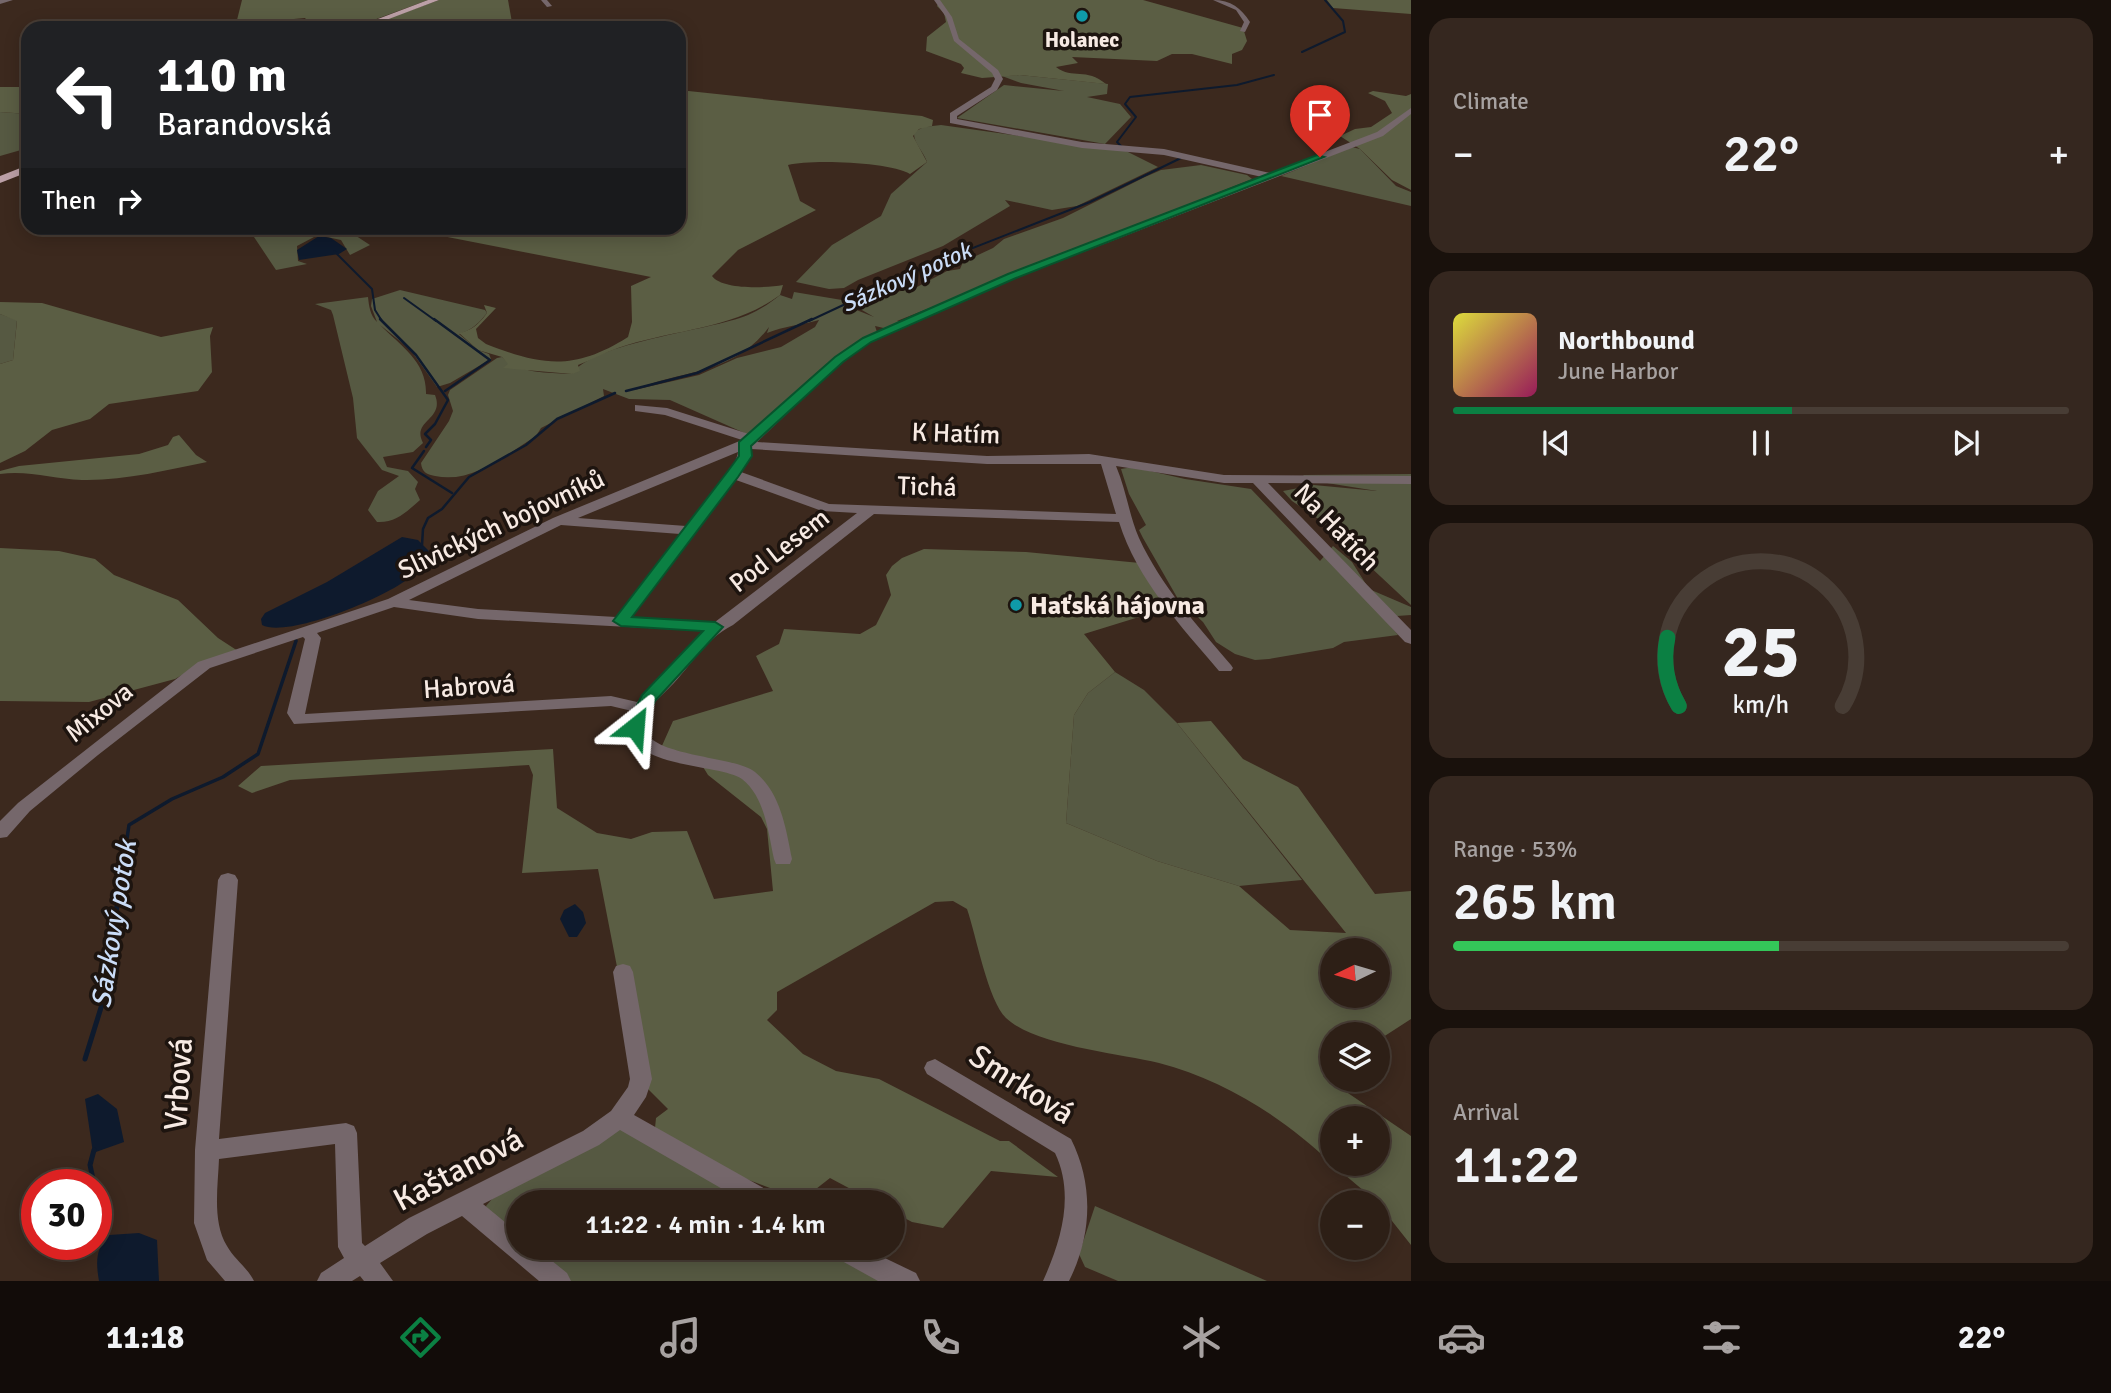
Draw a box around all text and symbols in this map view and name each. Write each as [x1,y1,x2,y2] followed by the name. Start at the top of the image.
[1074,8,1090,24] marker: Holanec
[1045,27,1119,53] place label: Holanec
[157,45,287,105] text: 110 m
[42,49,133,140] icon: left
[1290,85,1350,157] pin
[1453,87,1529,116] text: Climate
[1301,96,1339,134] icon: arrive
[157,105,332,144] text: Barandovská
[1723,122,1799,186] text: 22°
[1453,131,1474,178] text: −
[2048,131,2069,178] text: +
[110,182,148,220] icon: right
[42,185,96,217] text: Then
[837,235,978,319] water label: Sázkový potok
[1558,325,1695,357] text: Northbound
[1558,357,1678,386] text: June Harbor
[911,416,1001,452] street label: K Hatím
[1537,424,1575,462] icon: previous
[1742,424,1780,462] icon: pause
[1947,424,1985,462] icon: next
[393,463,610,587] street label: Slivických bojovníků
[897,470,957,504] street label: Tichá
[1287,477,1386,578] street label: Na Hatích
[723,502,836,600] street label: Pod Lesem
[1030,590,1205,622] place label: Haťská hájovna
[1008,597,1024,613] marker: Haťská hájovna
[1722,609,1800,698] text: 25
[422,668,516,706] street label: Habrová
[59,676,140,750] street label: Mixova
[1733,689,1789,720] text: km/h
[598,690,672,764] position arrow
[84,835,144,1010] water label: Sázkový potok
[1453,835,1577,864] text: Range · 53%
[1453,870,1617,934] text: 265 km
[1320,938,1390,1008] north arrow
[1320,938,1390,1260] map controls
[1320,1022,1390,1092] button: layers
[156,1036,201,1132] street label: Vrbová
[962,1036,1082,1133] street label: Smrková
[1453,1098,1519,1127] text: Arrival
[1320,1106,1390,1176] button: +
[387,1119,530,1220] street label: Kaštanová
[1453,1133,1580,1197] text: 11:22
[21,1169,112,1260] speed limit sign: 30
[1320,1190,1390,1260] button: −
[585,1209,826,1241] text: 11:22 · 4 min · 1.4 km
[396,1313,445,1362] icon: directions
[656,1313,705,1362] icon: music
[916,1313,965,1362] icon: phone
[1177,1313,1226,1362] icon: climate
[1437,1313,1486,1362] icon: car
[1697,1313,1746,1362] icon: filters
[106,1318,184,1357] text: 11:18
[1958,1318,2005,1357] text: 22°

